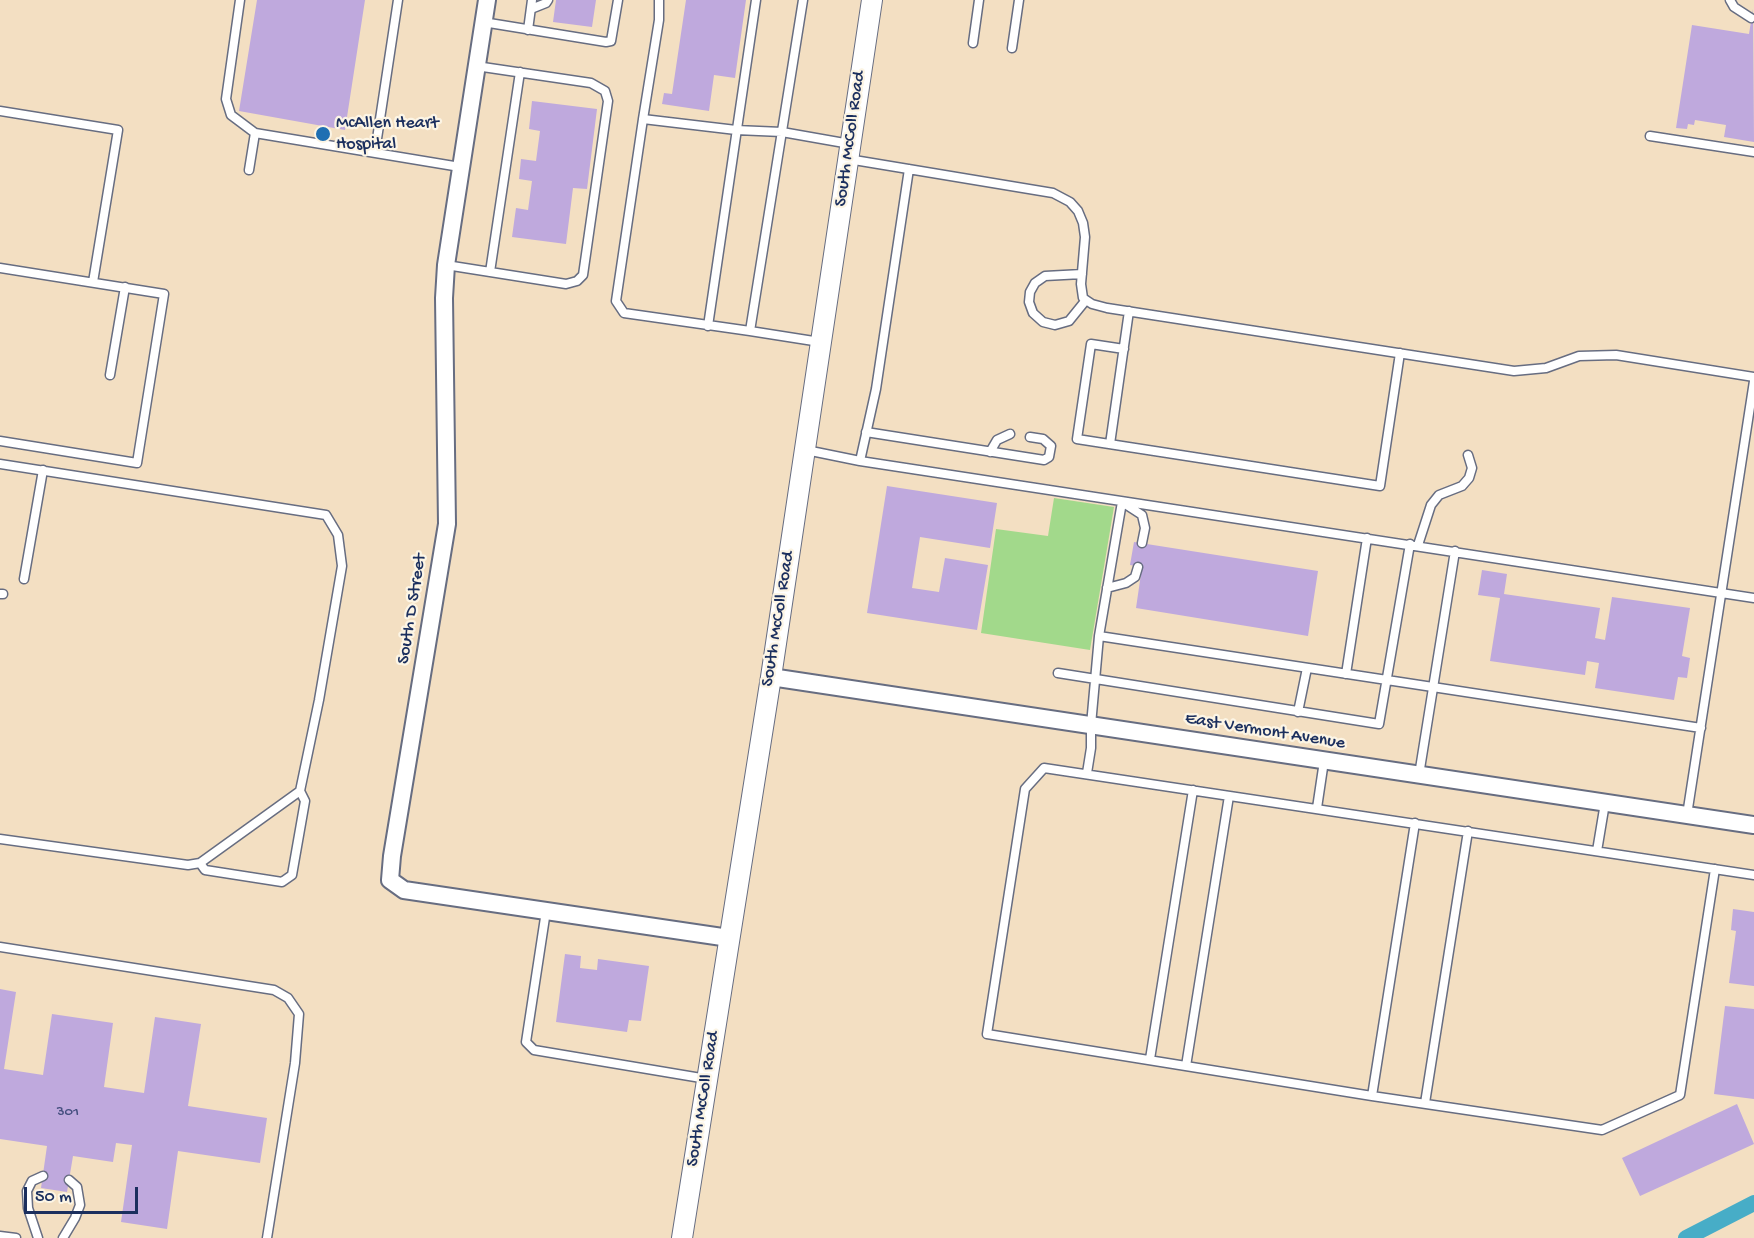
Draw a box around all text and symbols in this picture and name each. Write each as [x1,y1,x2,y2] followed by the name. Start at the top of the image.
[831,70,871,208] street label: South McColl Road
[336,113,439,156] place label: McAllen Heart Hospital
[314,125,332,143] marker: McAllen Heart Hospital
[758,550,800,688] street label: South McColl Road
[394,552,432,666] street label: South D Street
[1184,709,1346,755] street label: East Vermont Avenue
[683,1030,725,1168] street label: South McColl Road
[57,1104,79,1122] house number: 301
[27,1175,141,1213] scale bar
[35,1187,72,1208] text: 50 m

